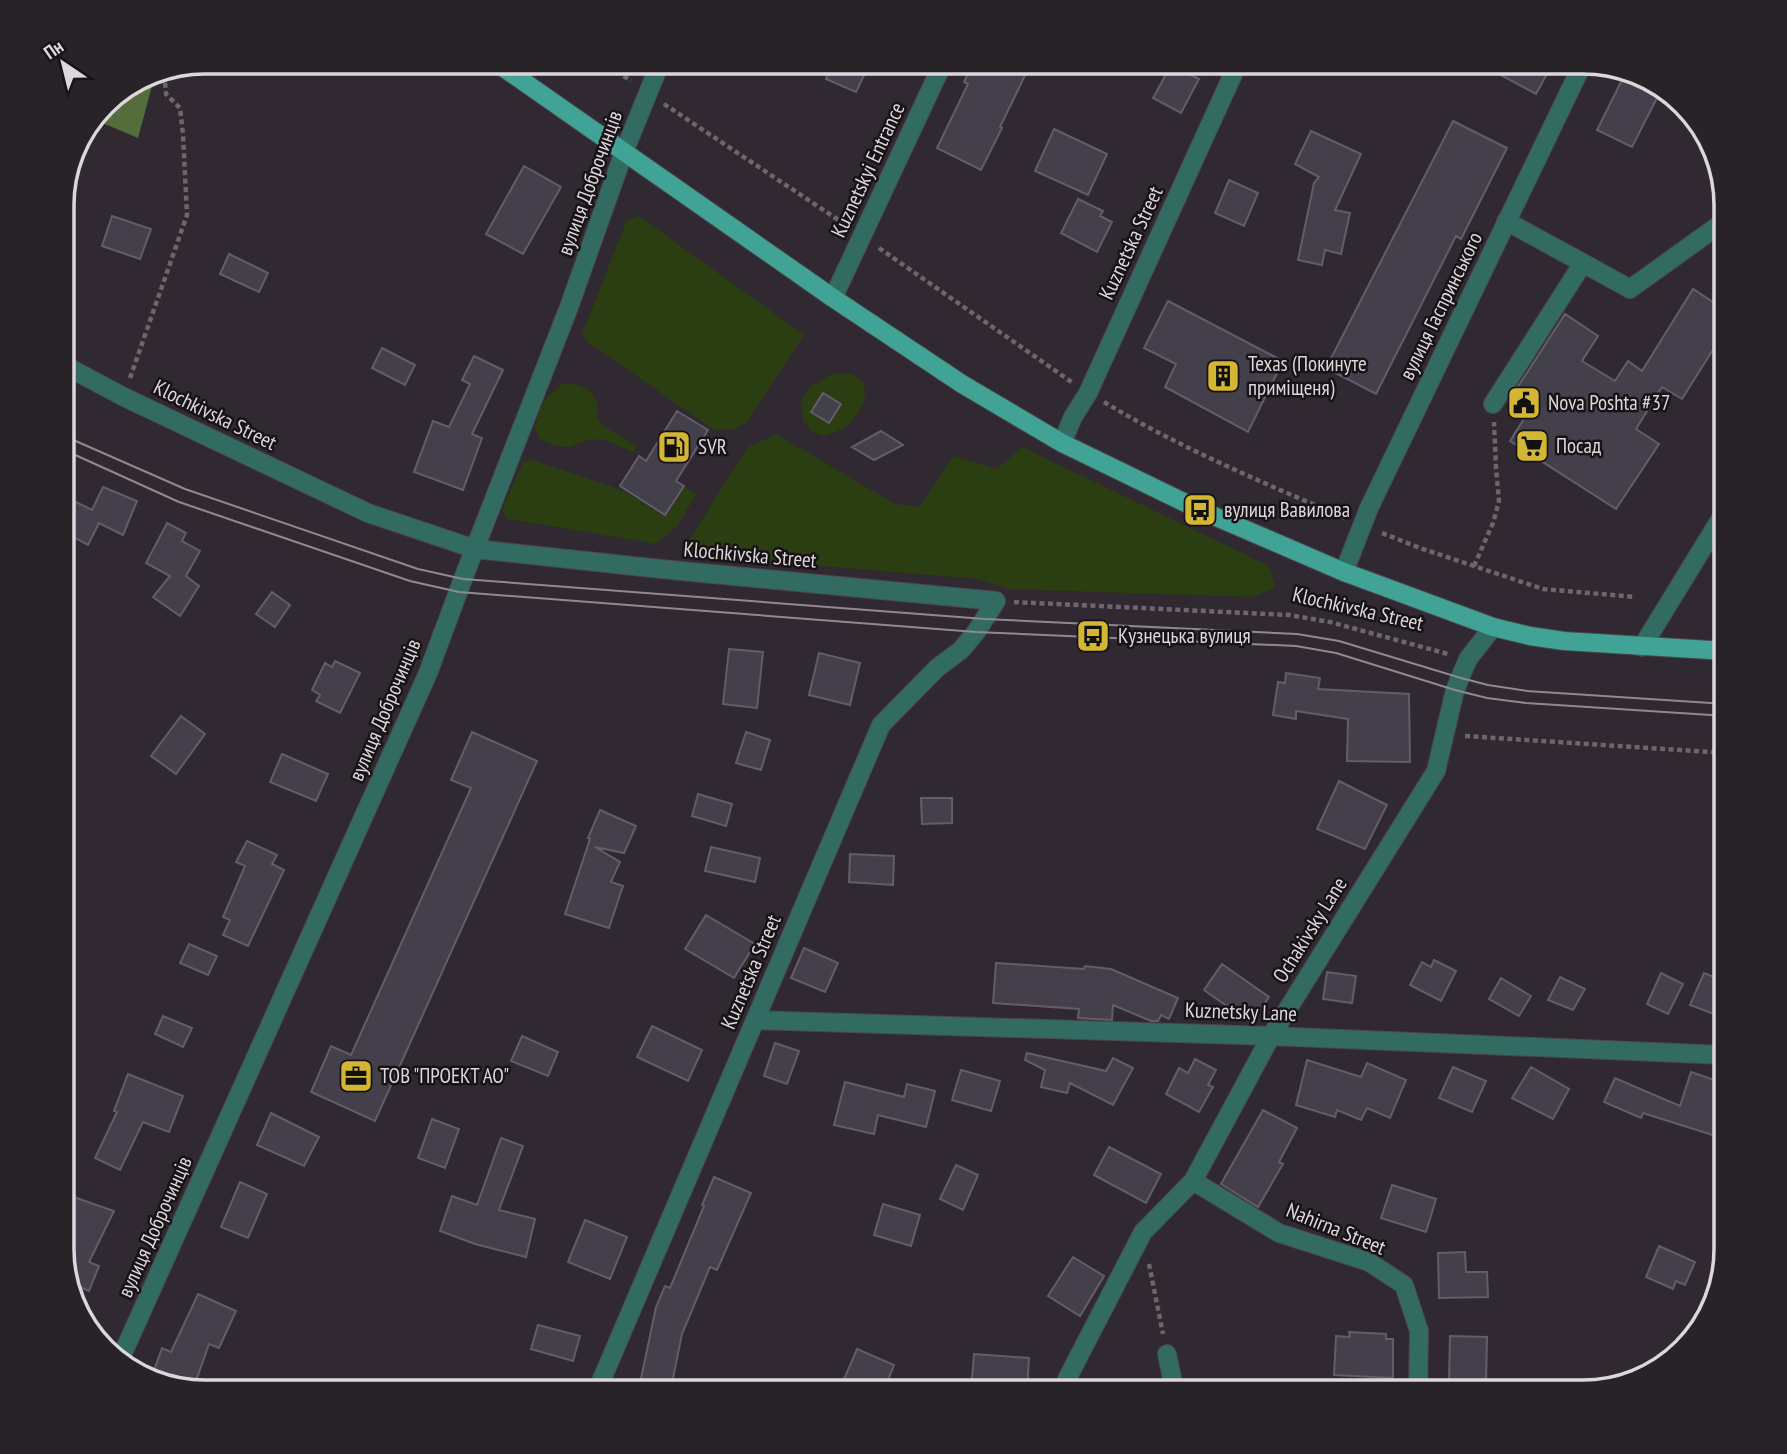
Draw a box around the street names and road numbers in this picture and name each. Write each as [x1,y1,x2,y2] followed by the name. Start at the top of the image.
[825,98,911,241] street label: Kuznetskyi Entrance
[551,107,628,259] street label: вулиця Доброчинців
[1093,182,1169,304] street label: Kuznetska Street
[1393,227,1488,384] street label: вулиця Гаспринського
[149,373,281,456] street label: Klochkivska Street
[682,535,818,574] street label: Klochkivska Street
[1290,580,1426,637] street label: Klochkivska Street
[342,635,427,785] street label: вулиця Доброчинців
[1267,872,1353,987] street label: Ochakivsky Lane
[714,910,787,1033] street label: Kuznetska Street
[1185,996,1297,1027] street label: Kuznetsky Lane
[111,1152,198,1302] street label: вулиця Доброчинців
[1283,1196,1390,1261] street label: Nahirna Street

